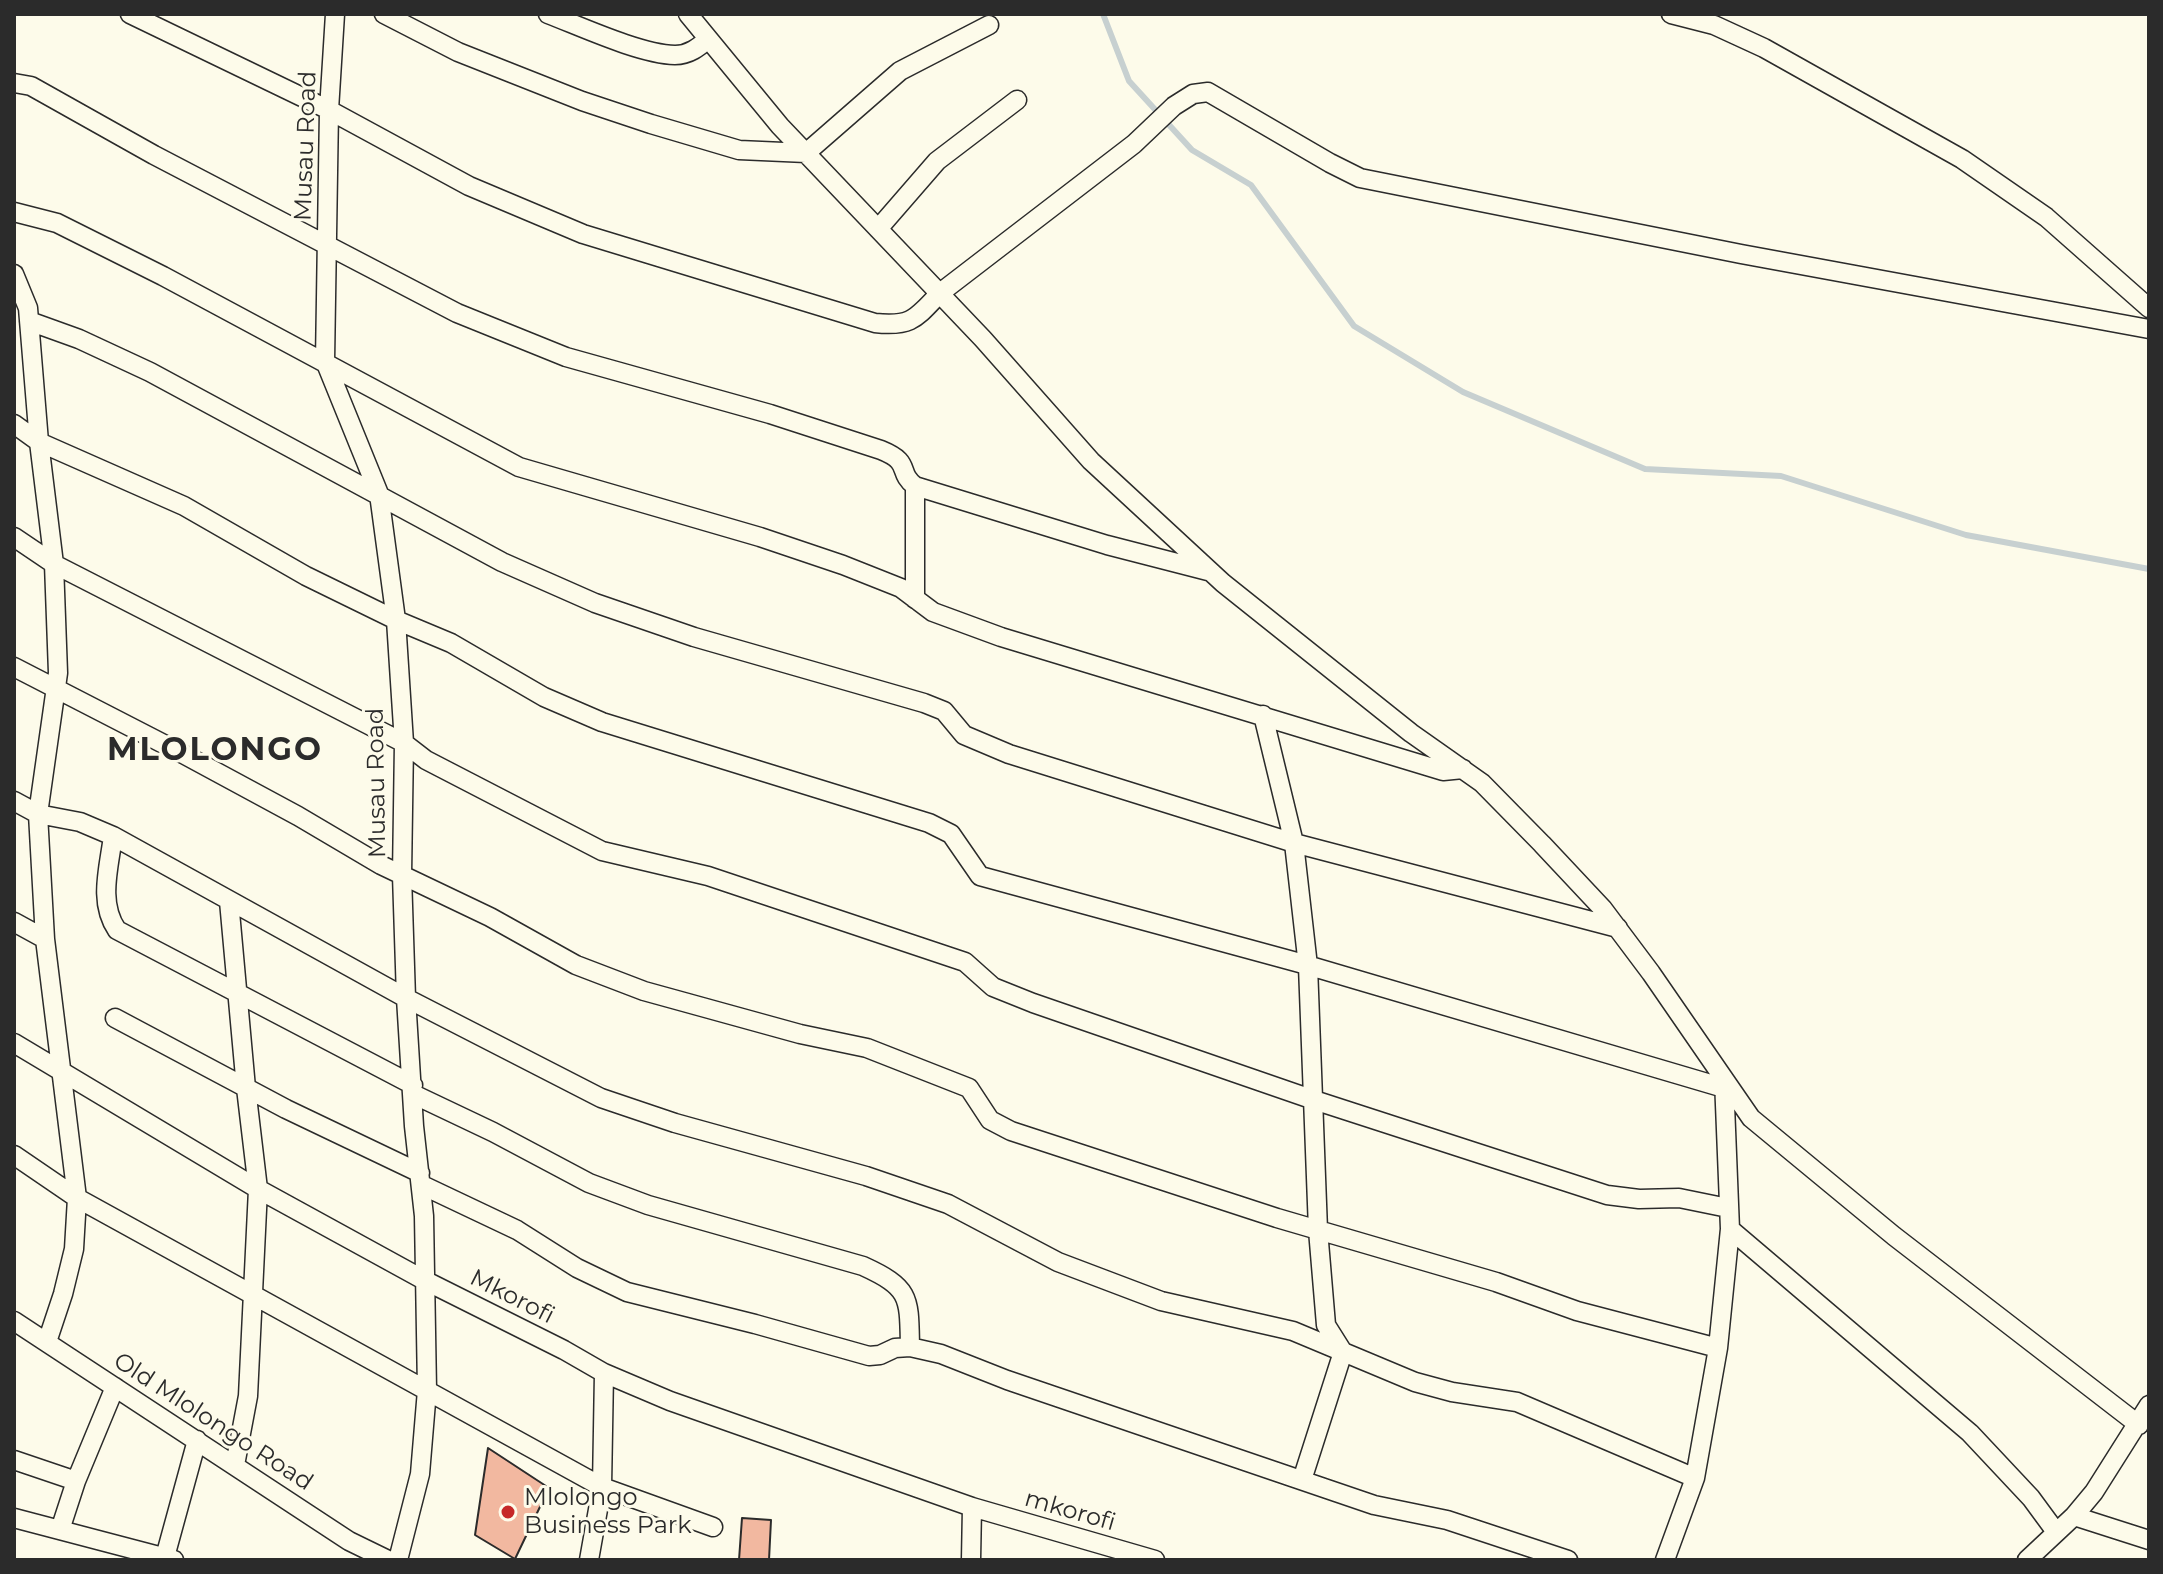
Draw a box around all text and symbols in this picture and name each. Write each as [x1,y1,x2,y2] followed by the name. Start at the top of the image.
[289,71,323,221] street label: Musau Road
[361,708,393,858] street label: Musau Road
[107,732,323,770] district label: MLOLONGO
[465,1264,559,1330] street label: Mkorofi
[108,1347,318,1497] street label: Old Mlolongo Road
[524,1484,692,1540] place label: Mlolongo Business Park
[1021,1484,1119,1538] street label: mkorofi
[499,1503,517,1521] marker: Mlolongo Business Park

